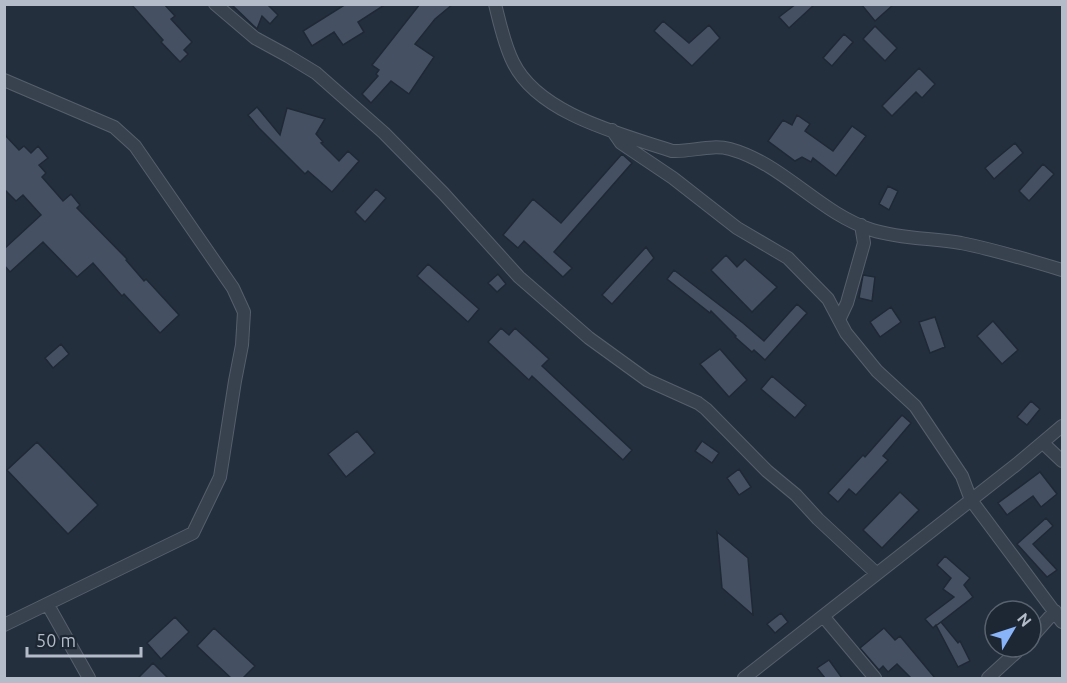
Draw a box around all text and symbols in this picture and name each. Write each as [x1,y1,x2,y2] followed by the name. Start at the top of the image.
[983,599,1043,659] north arrow
[1014,609,1035,630] text: N
[27,620,141,658] scale bar
[36,630,76,650] text: 50 m

